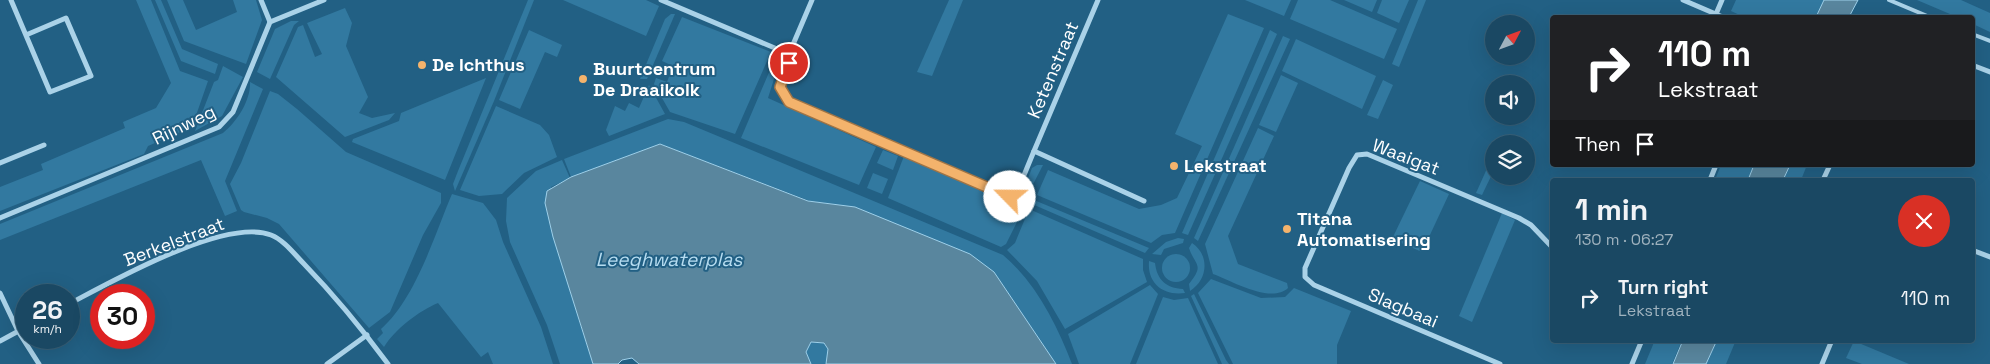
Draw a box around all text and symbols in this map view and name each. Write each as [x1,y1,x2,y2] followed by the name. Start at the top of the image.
[1485,15,1535,65] north arrow
[1485,15,1535,185] map controls
[1022,18,1083,122] street label: Ketenstraat
[1658,32,1751,76] text: 110 m
[1575,35,1640,100] icon: right
[768,42,810,84] pin
[775,49,803,77] icon: arrive
[432,53,525,76] place label: De Ichthus
[593,57,716,101] place label: Buurtcentrum De Draaikolk
[416,59,428,71] marker: De Ichthus
[577,73,589,85] marker: Buurtcentrum De Draaikolk
[1485,75,1535,125] button: sound
[1658,75,1759,103] text: Lekstraat
[148,99,219,150] street label: Rijnweg
[1631,130,1659,158] icon: arrive
[1575,132,1621,157] text: Then
[1369,133,1443,180] street label: Waaigat
[1485,135,1535,185] button: layers
[1184,154,1267,177] place label: Lekstraat
[1168,160,1180,172] marker: Lekstraat
[983,170,1035,222] position arrow
[1575,190,1648,229] text: 1 min
[1898,195,1950,247] button: close
[1297,207,1431,251] place label: Titana Automatisering
[120,212,227,271] street label: Berkelstraat
[1281,223,1293,235] marker: Titana Automatisering
[1575,229,1673,250] text: 130 m · 06:27
[596,247,743,272] water label: Leeghwaterplas
[1618,275,1708,300] text: Turn right
[1365,283,1442,333] street label: Slagbaai
[90,284,155,349] speed limit sign: 30
[1575,284,1603,312] icon: right
[1901,286,1950,311] text: 110 m
[32,294,63,326] text: 26
[1618,300,1691,321] text: Lekstraat
[33,321,62,337] text: km/h

